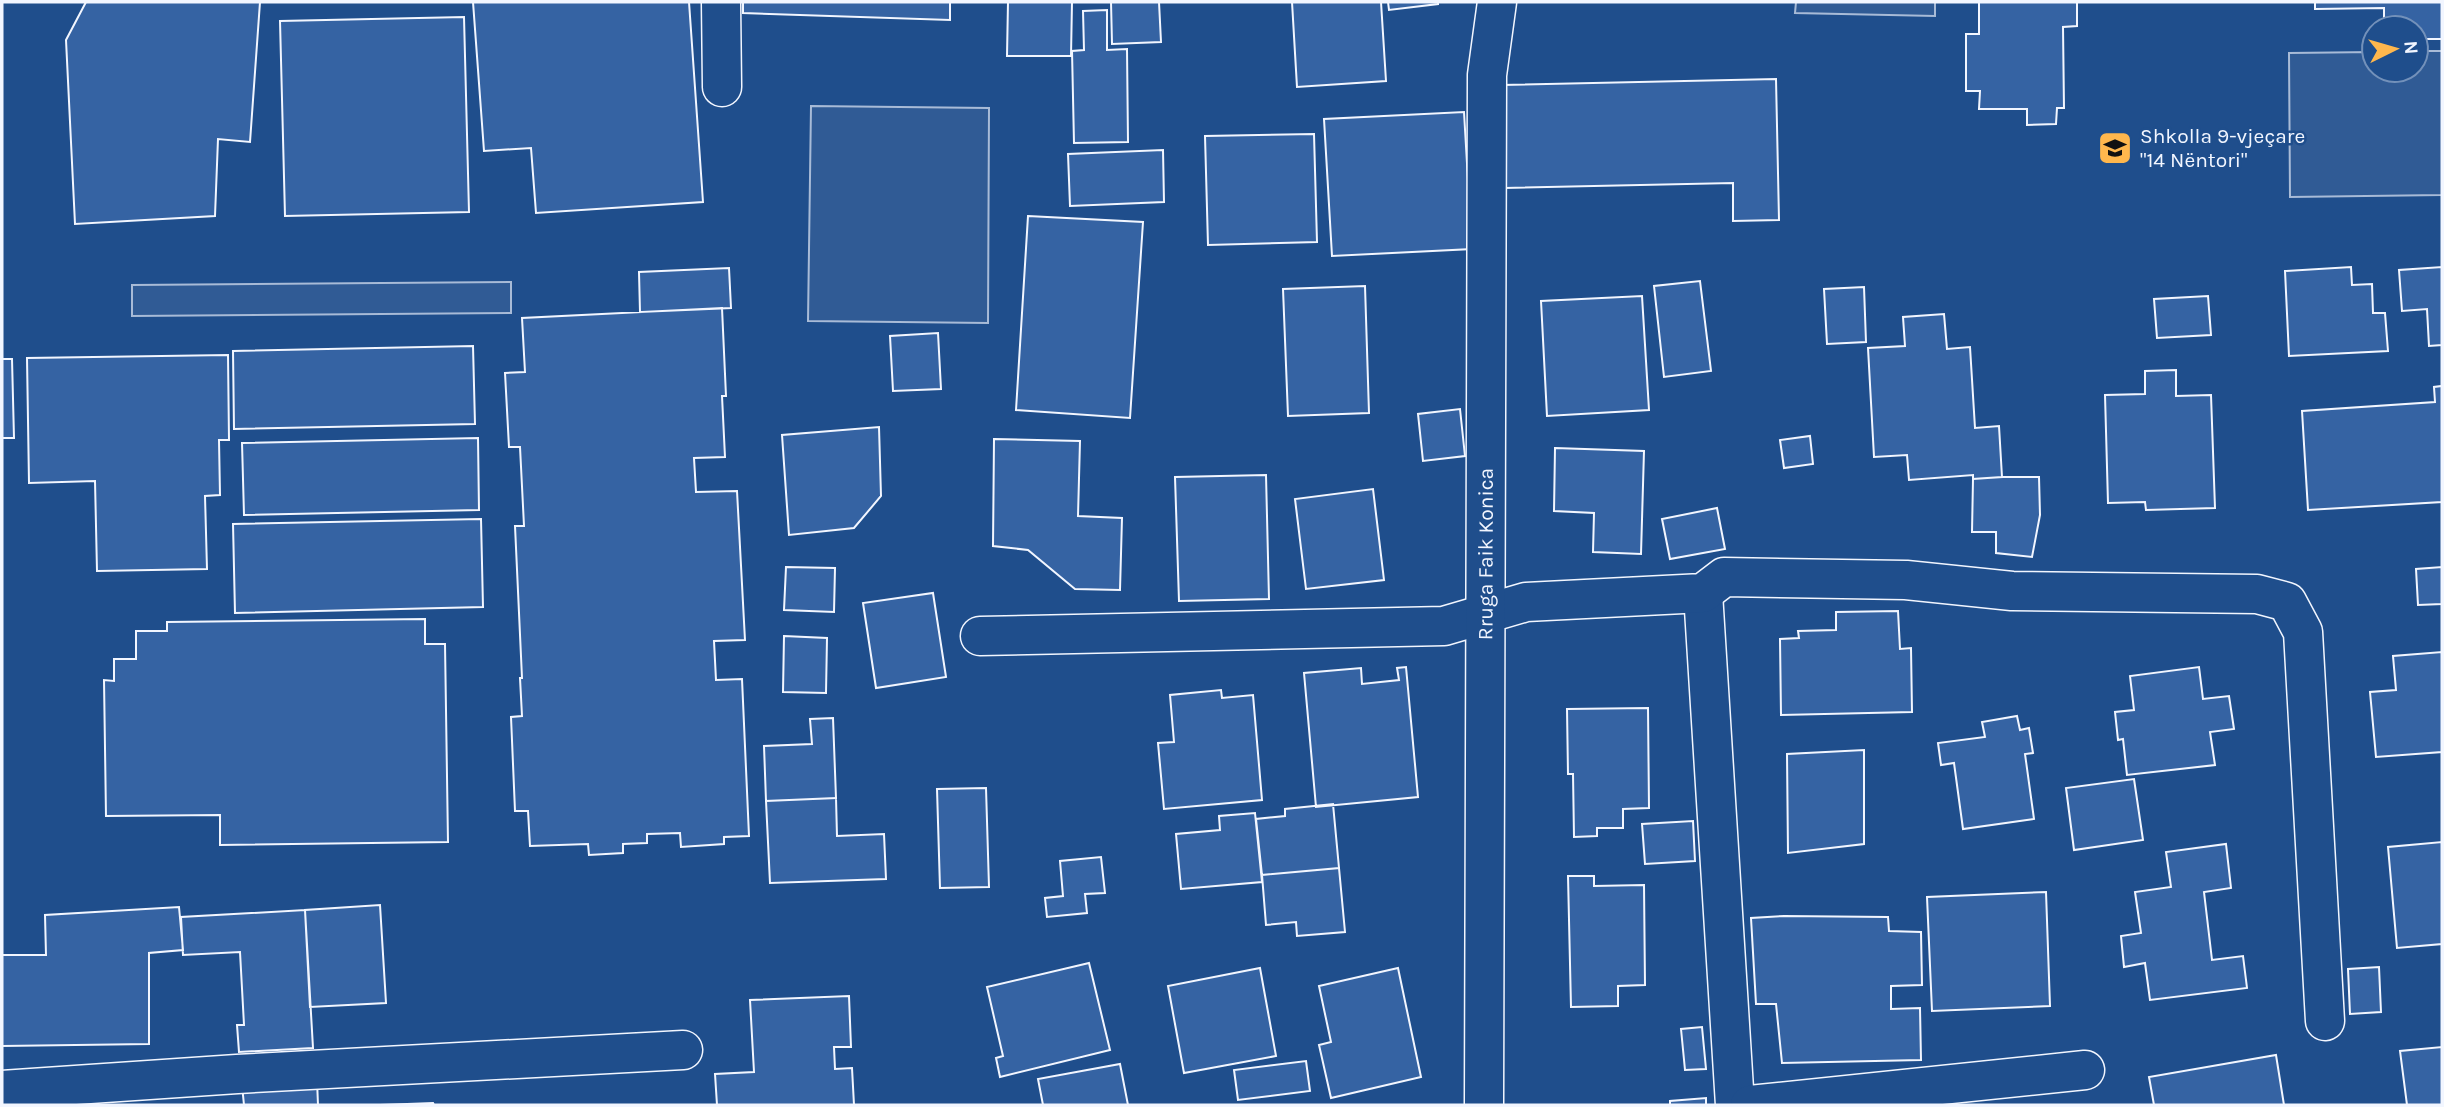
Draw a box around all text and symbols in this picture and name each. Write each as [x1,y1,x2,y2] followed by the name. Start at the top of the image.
[2360,14,2430,84] north arrow
[2399,40,2422,55] text: N
[2140,124,2305,172] place label: Shkolla 9-vjeçare "14 Nëntori"
[2096,129,2134,167] school or university icon: Shkolla 9-vjeçare "14 Nëntori"
[1473,468,1498,640] street label: Rruga Faik Konica

